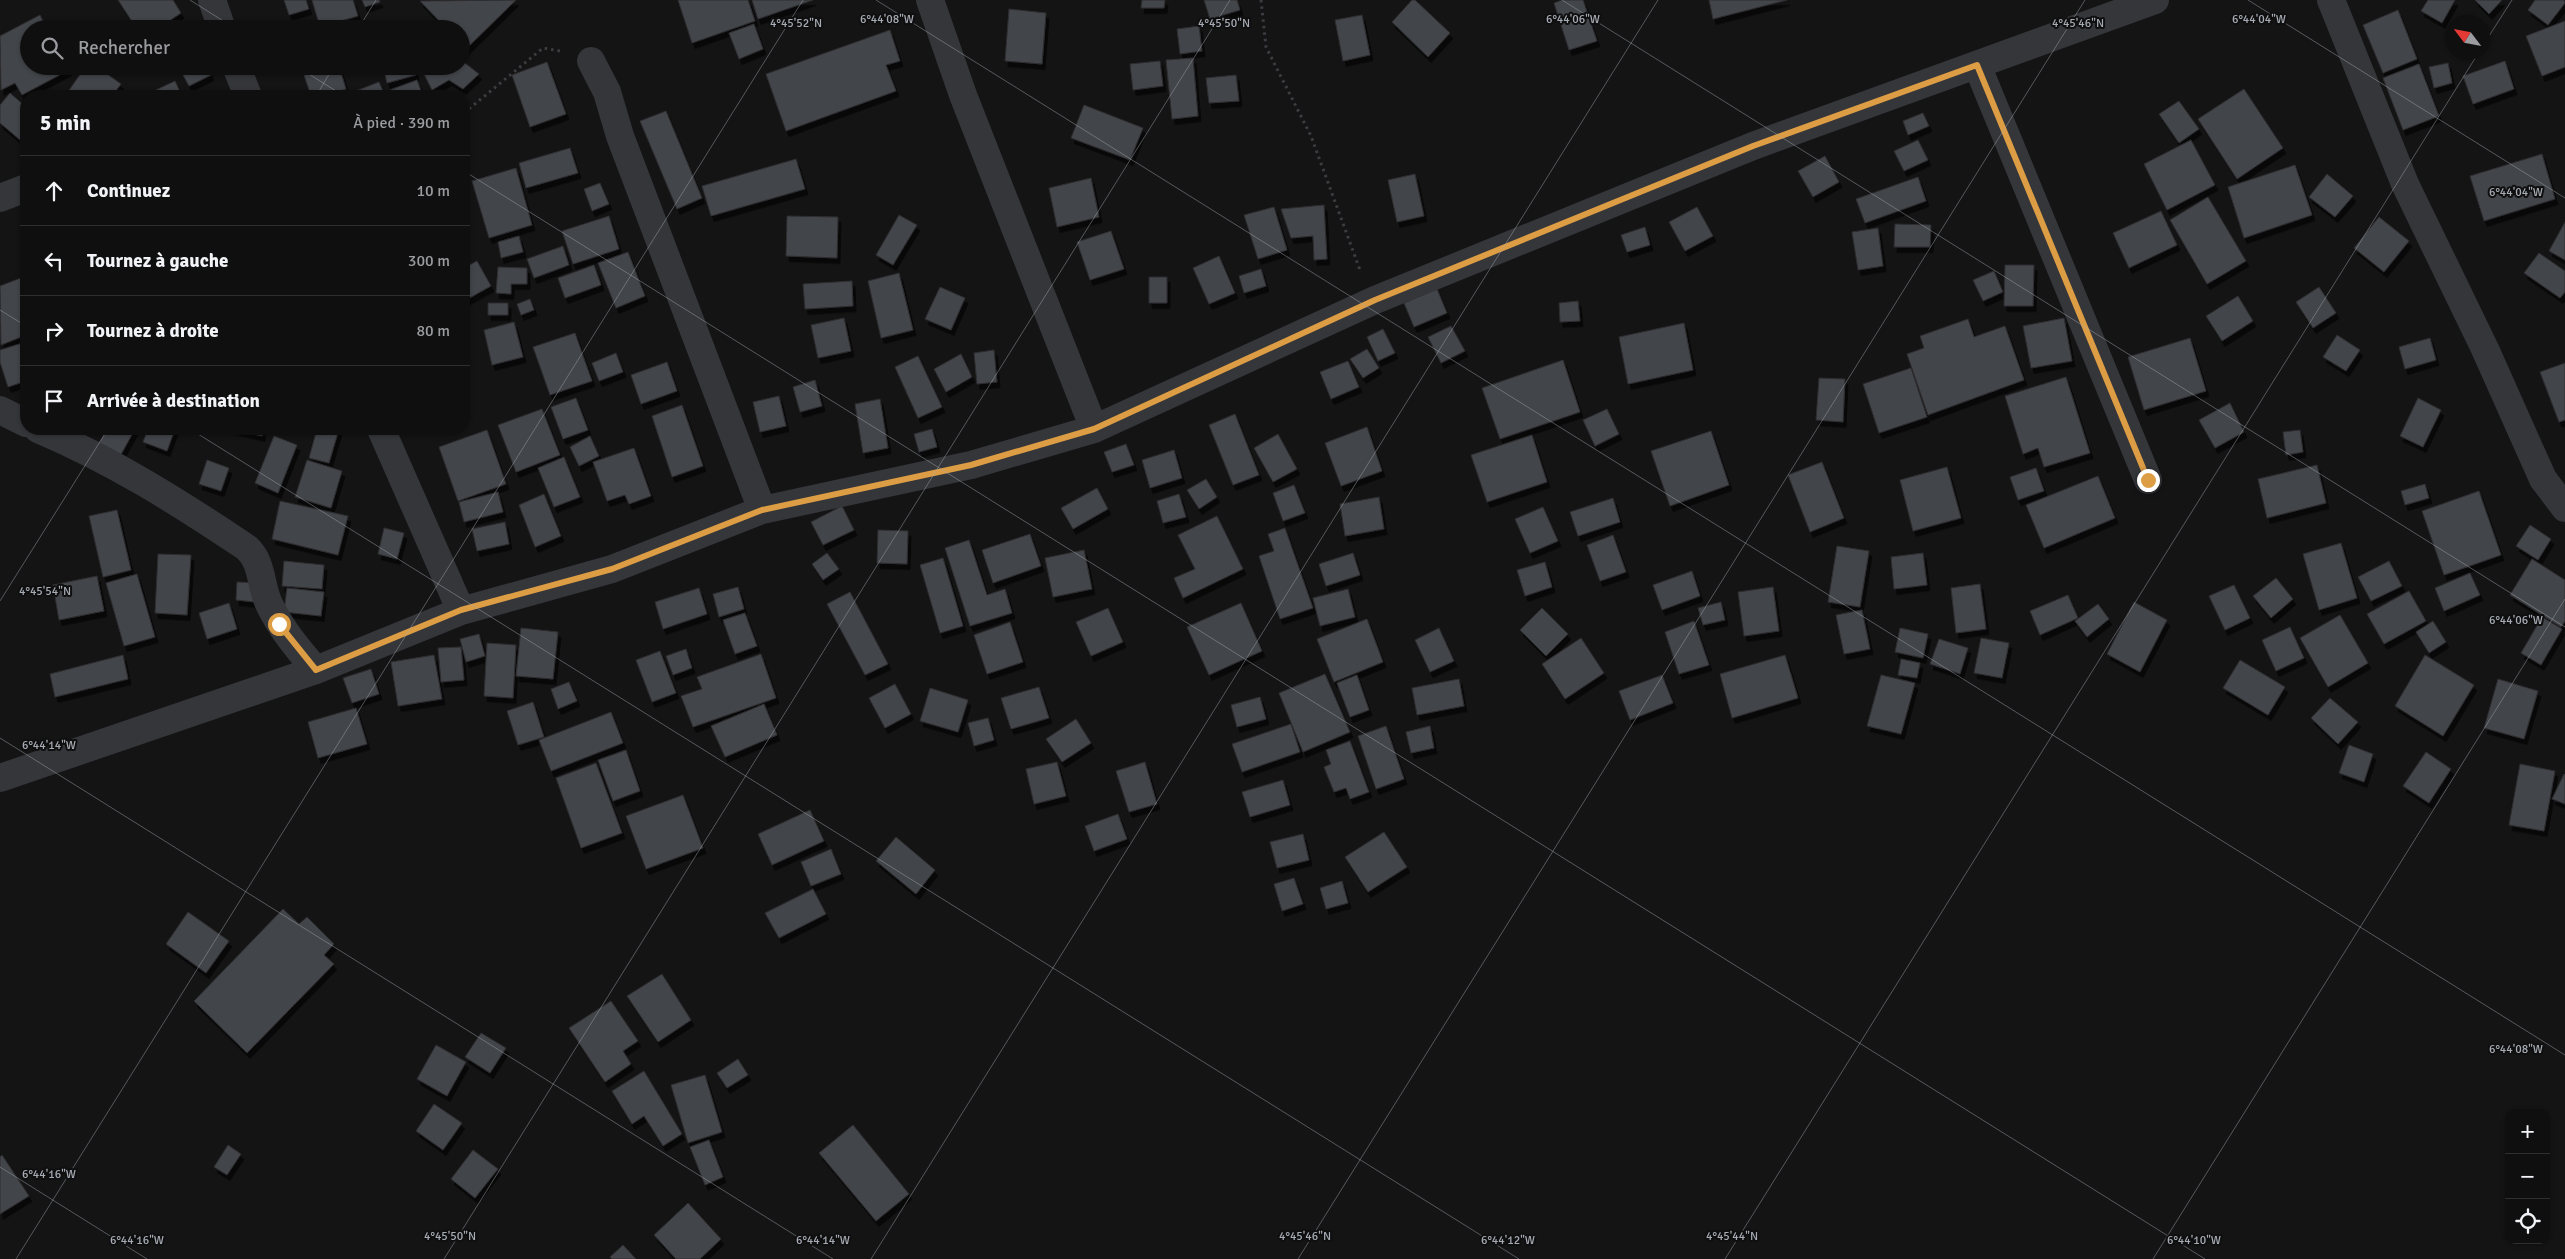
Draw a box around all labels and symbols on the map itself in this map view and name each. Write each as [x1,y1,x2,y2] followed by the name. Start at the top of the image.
[860,12,914,27] text: 6°44'08"W
[1546,12,1600,27] text: 6°44'06"W
[2232,12,2286,27] text: 6°44'04"W
[2445,15,2490,60] north arrow
[770,16,822,31] text: 4°45'52"N
[1198,16,1250,31] text: 4°45'50"N
[2052,16,2104,31] text: 4°45'46"N
[2489,185,2543,200] text: 6°44'04"W
[2137,469,2160,492] route end
[19,584,71,599] text: 4°45'54"N
[268,613,291,636] route start
[2489,613,2543,628] text: 6°44'06"W
[22,738,76,753] text: 6°44'14"W
[2489,1042,2543,1057] text: 6°44'08"W
[22,1167,76,1182] text: 6°44'16"W
[424,1229,476,1244] text: 4°45'50"N
[1279,1229,1331,1244] text: 4°45'46"N
[1706,1229,1758,1244] text: 4°45'44"N
[110,1233,164,1248] text: 6°44'16"W
[796,1233,850,1248] text: 6°44'14"W
[1481,1233,1535,1248] text: 6°44'12"W
[2167,1233,2221,1248] text: 6°44'10"W

